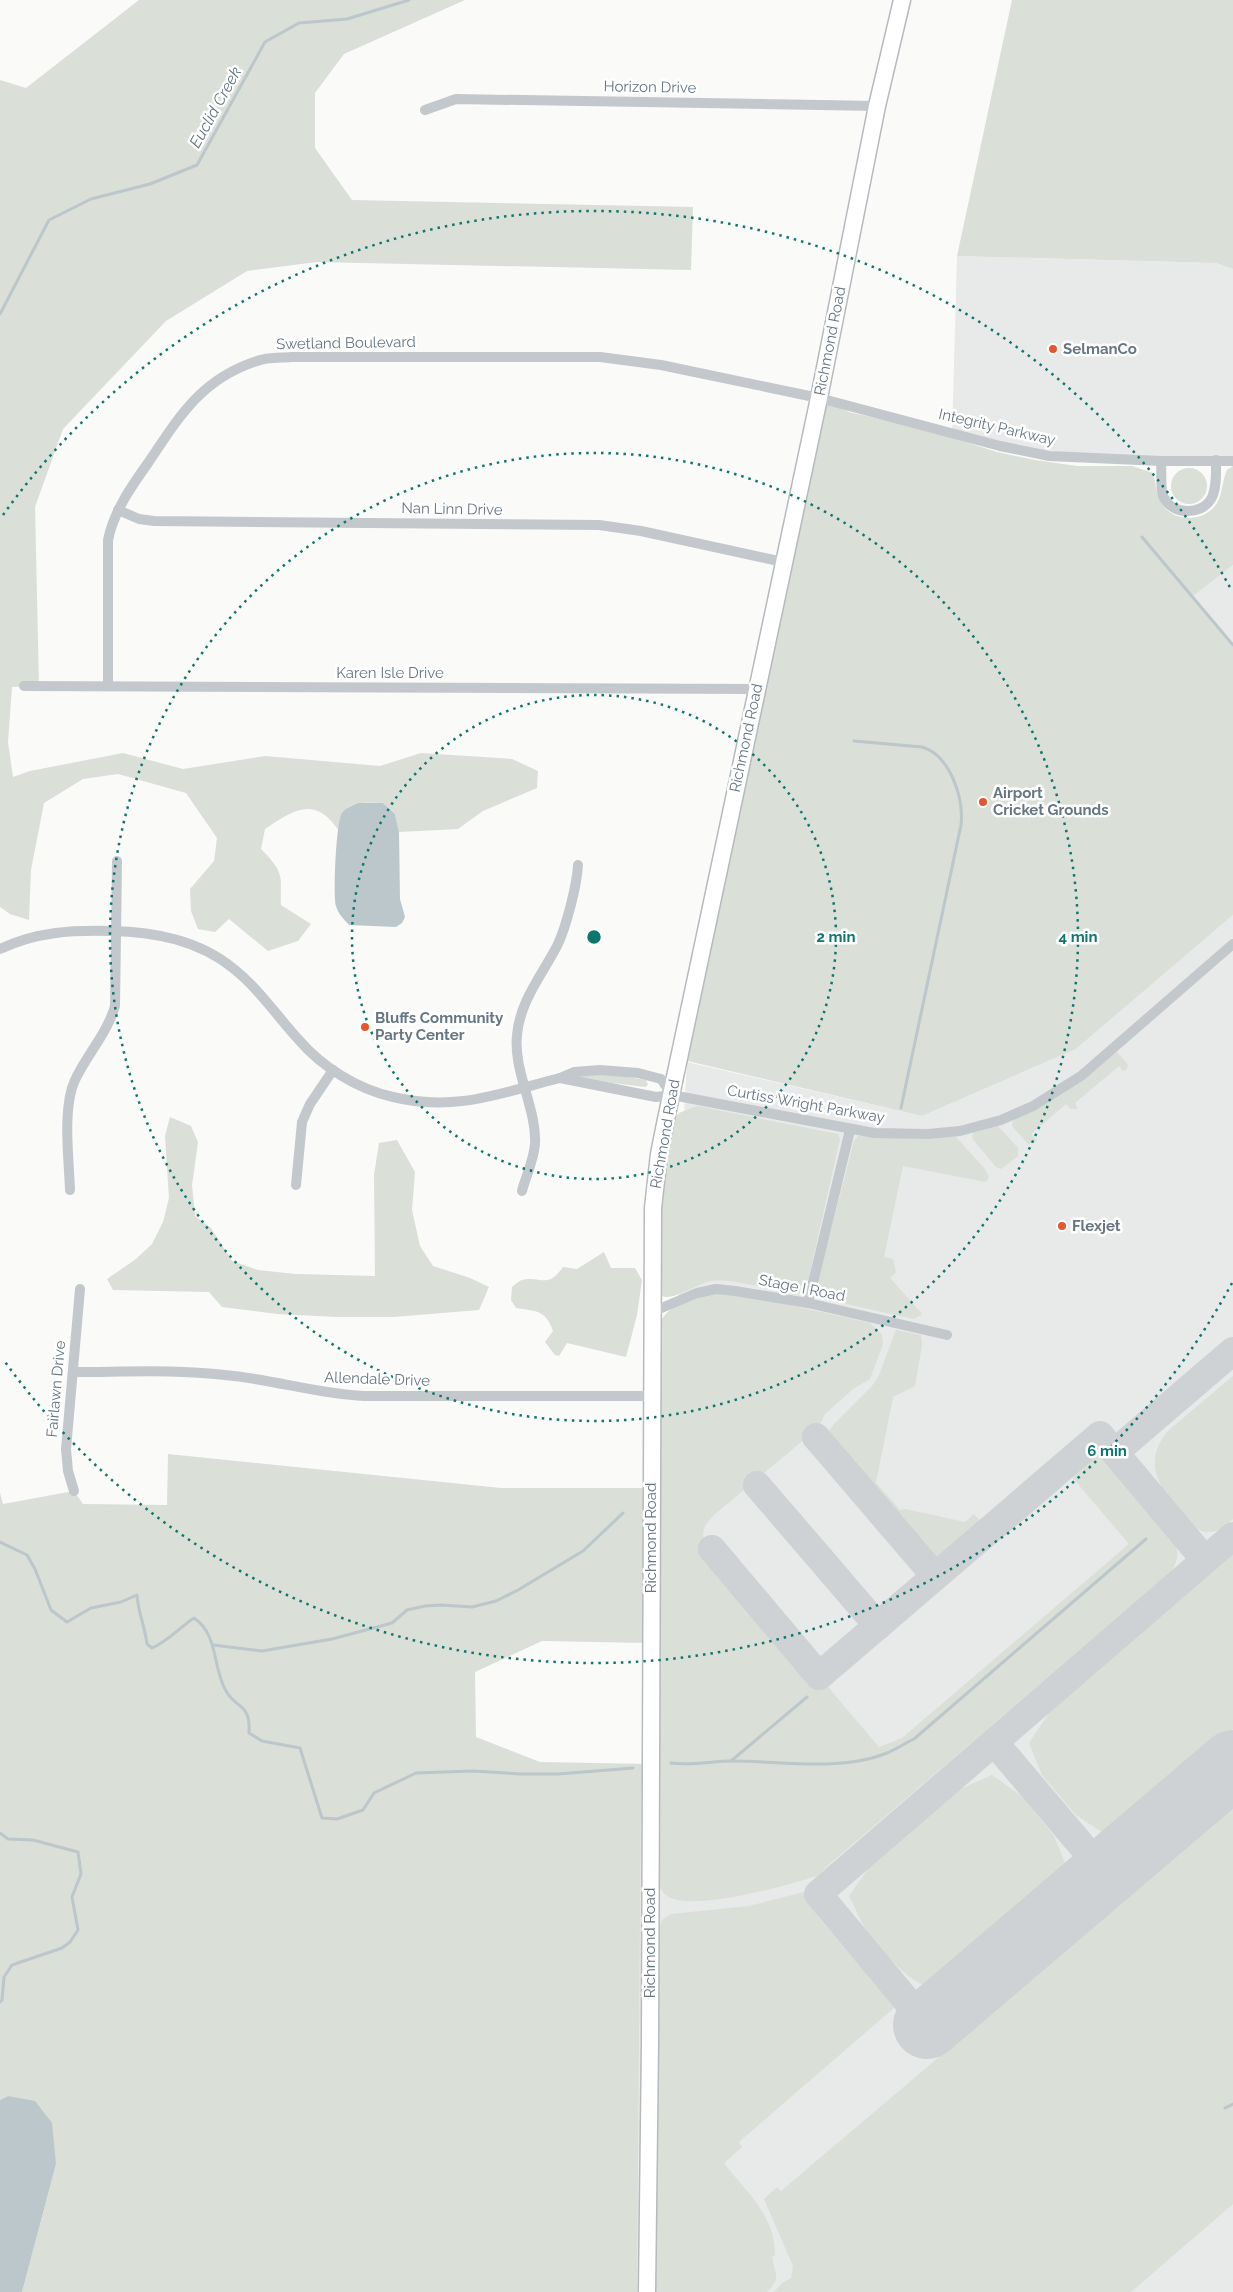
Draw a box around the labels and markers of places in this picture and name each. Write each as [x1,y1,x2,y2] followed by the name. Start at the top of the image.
[1063,340,1137,358] place label: SelmanCo
[1047,343,1059,355] marker: SelmanCo
[993,784,1109,819] place label: Airport Cricket Grounds
[977,796,989,808] marker: Airport Cricket Grounds
[585,928,603,946] centre of rings
[375,1009,504,1044] place label: Bluffs Community Party Center
[359,1021,371,1033] marker: Bluffs Community Party Center
[1072,1217,1121,1235] place label: Flexjet
[1056,1220,1068,1232] marker: Flexjet

